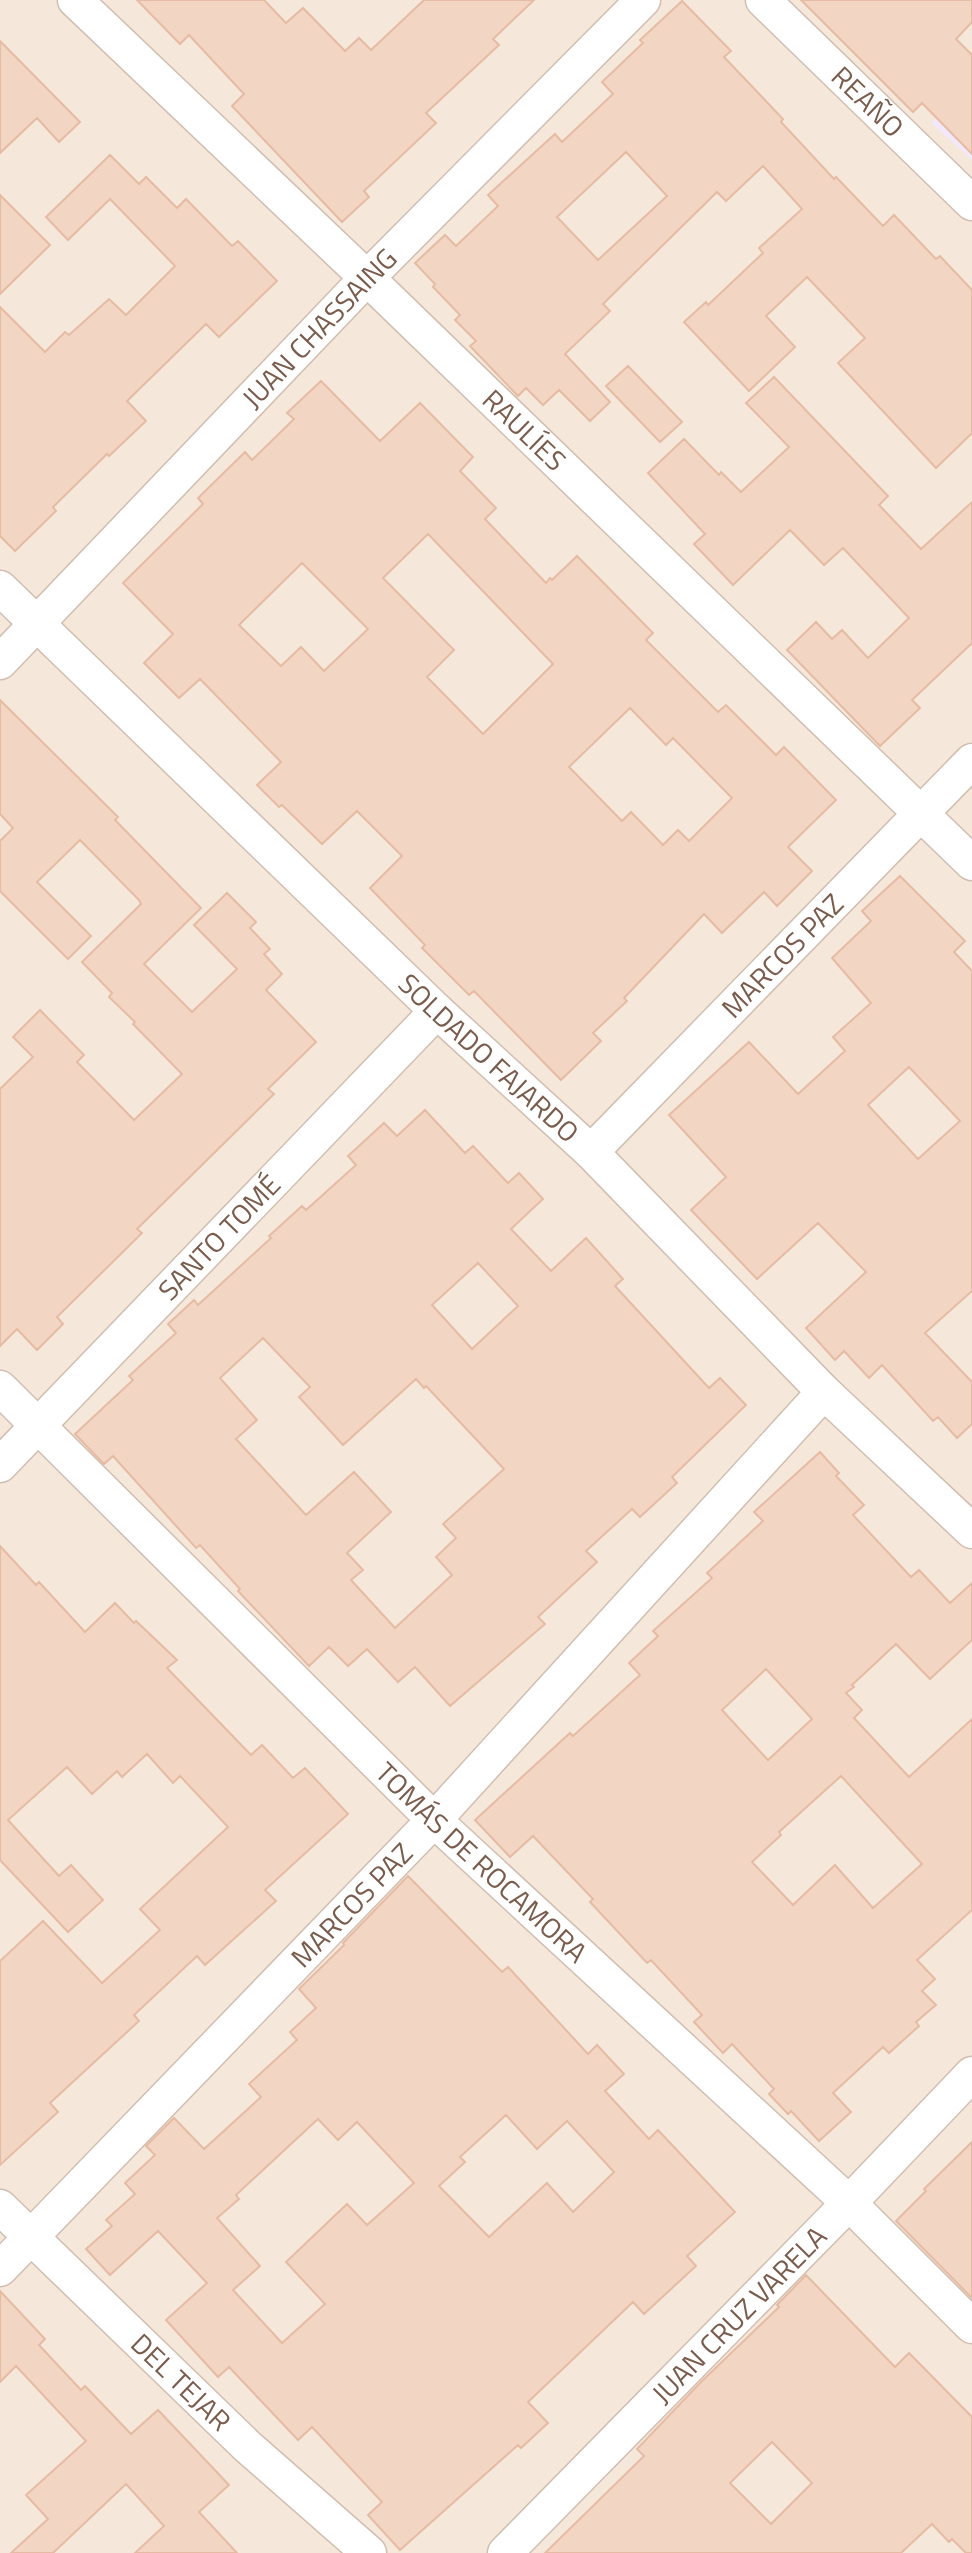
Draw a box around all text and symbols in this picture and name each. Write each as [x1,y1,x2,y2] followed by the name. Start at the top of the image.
[822,56,914,147] street label: REAÑO
[231,238,407,418] street label: JUAN CHASSAING
[473,379,576,481] street label: RAULÍES
[711,883,853,1028] street label: MARCOS PAZ
[389,963,589,1152] street label: SOLDADO FAJARDO
[147,1164,290,1310] street label: SANTO TOMÉ
[366,1752,598,1973] street label: TOMÁS DE ROCAMORA
[280,1832,422,1977] street label: MARCOS PAZ
[641,2216,837,2413] street label: JUAN CRUZ VARELA
[121,2323,241,2441] street label: DEL TEJAR

